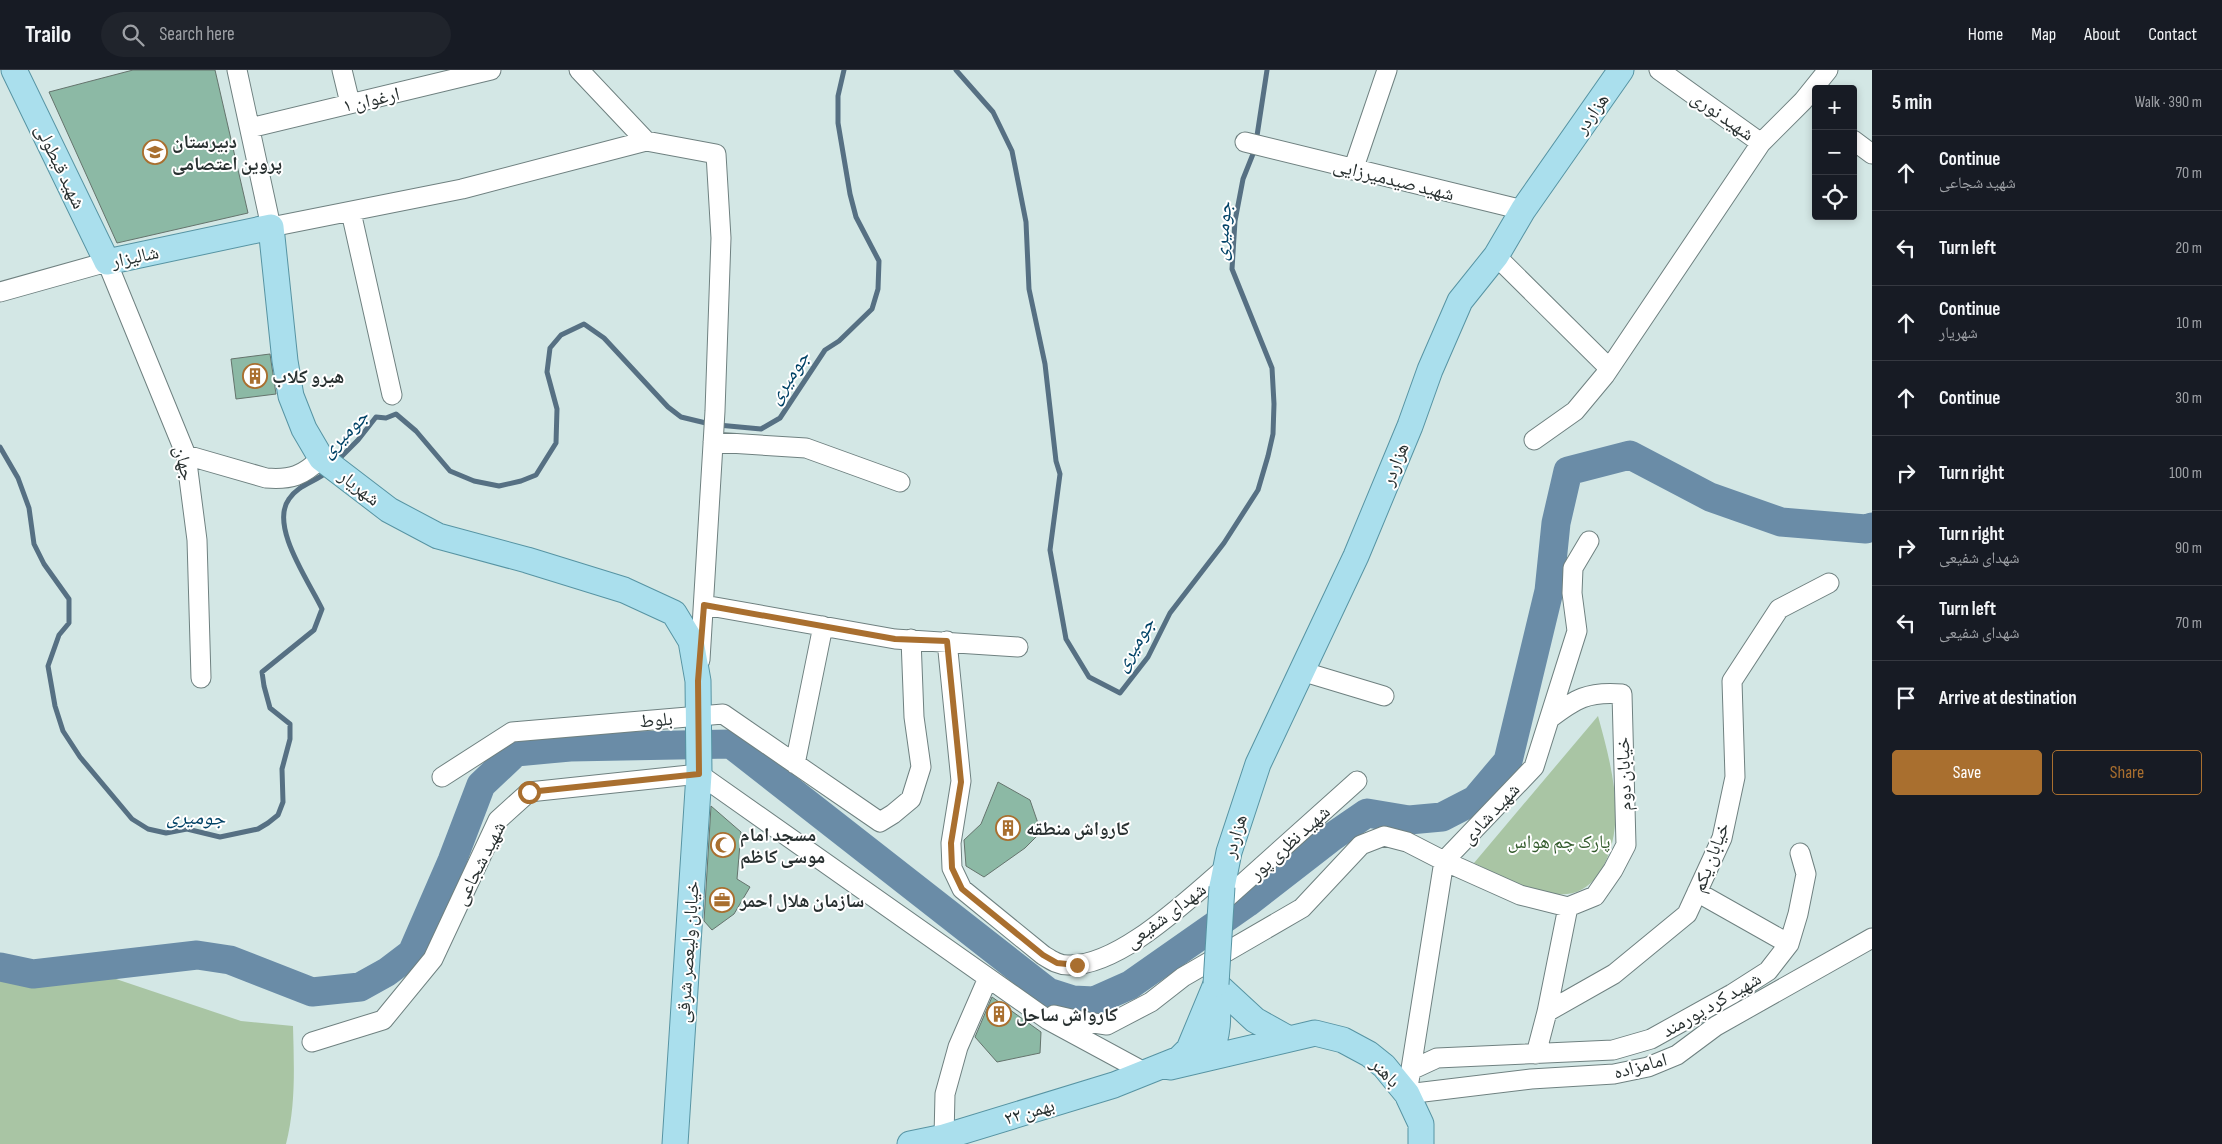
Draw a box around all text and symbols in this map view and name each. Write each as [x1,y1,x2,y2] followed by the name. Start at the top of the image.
[101,12,451,57] search box
[25,20,71,49] text: Trailo
[119,21,147,49] icon: search
[159,23,235,46] text: Search here
[1968,24,2003,45] text: Home
[2031,24,2056,45] text: Map
[2084,24,2120,45] text: About
[2148,24,2197,45] text: Contact
[341,83,402,118] street label: ارغوان ۱
[1812,85,1857,220] map controls
[1812,85,1857,130] button: +
[1686,86,1758,146] street label: شهید نوری
[1570,89,1614,139] street label: هزاردر
[1892,90,1932,115] text: 5 min
[2135,93,2202,112] text: Walk · 390 m
[29,121,90,213] street label: شهید قیطولی
[1812,130,1857,175] button: −
[172,131,282,176] place label: دبیرستان پروین اعتصامی
[142,139,168,165] school or university icon: دبیرستان پروین اعتصامی
[1939,148,2000,171] text: Continue
[1331,154,1457,207] street label: شهید صیدمیرزایی
[1892,159,1920,187] icon: ahead
[2176,164,2202,183] text: 70 m
[1939,174,2016,193] text: شهید شجاعی
[1812,175,1857,220] button: locate
[1208,200,1238,261] water label: جومیری
[1892,234,1920,262] icon: left
[1939,237,1996,260] text: Turn left
[2175,239,2202,258] text: 20 m
[109,241,161,274] street label: شالیزار
[1939,298,2000,321] text: Continue
[1892,309,1920,337] icon: ahead
[2176,314,2202,333] text: 10 m
[1939,324,1978,343] text: شهریار
[762,346,815,409] water label: جومیری
[242,363,268,389] building icon: هیرو کلاب
[272,366,344,389] place label: هیرو کلاب
[1892,384,1920,412] icon: ahead
[1939,387,2000,410] text: Continue
[2175,389,2202,408] text: 30 m
[315,404,374,463] water label: جومیری
[1376,440,1414,490] street label: هزاردر
[168,443,199,483] street label: جهان
[1892,459,1920,487] icon: right
[1939,462,2004,485] text: Turn right
[333,464,384,511] street label: شهریار
[2169,464,2202,483] text: 100 m
[1939,523,2004,546] text: Turn right
[1892,534,1920,562] icon: right
[2175,539,2202,558] text: 90 m
[1939,549,2020,568] text: شهدای شفیعی
[1939,598,1996,621] text: Turn left
[1892,609,1920,637] icon: left
[1109,613,1161,676] water label: جومیری
[2176,614,2202,633] text: 70 m
[1939,624,2020,643] text: شهدای شفیعی
[1892,684,1920,712] icon: arrive
[1939,687,2077,710] text: Arrive at destination
[638,708,674,733] street label: بلوط
[1612,737,1638,811] street label: خیابان دوم
[1892,750,2042,795] button: Save
[2052,750,2202,795] button: Share
[1457,779,1525,849] street label: شهید شادی
[518,781,541,804] route start
[1244,801,1335,886] street label: شهید نظری پور
[166,805,226,831] water label: جومیری
[1218,812,1253,862] street label: هزاردر
[995,815,1021,841] building icon: کارواش منطقه
[449,818,511,910] street label: شهید شجاعی
[1026,818,1130,841] place label: کارواش منطقه
[1688,819,1735,896] street label: خیابان یکم
[740,824,825,869] place label: مسجد امام موسی کاظم
[1508,831,1610,854] park label: پارک چم هواس
[710,832,736,858] mosque icon: مسجد امام موسی کاظم
[1121,878,1211,954] street label: شهدای شفیعی
[672,880,705,1024] street label: خیابان ولیعصر شرقی
[709,887,735,913] office icon: سازمان هلال احمر
[739,890,864,913] place label: سازمان هلال احمر
[1066,954,1089,977] route end
[1658,968,1766,1043] street label: شهید کرد پورمند
[986,1001,1012,1027] building icon: کارواش ساحل
[1016,1004,1118,1027] place label: کارواش ساحل
[1611,1048,1670,1085] street label: امامزاده
[1365,1052,1405,1093] street label: باهنر
[1001,1094,1057,1131] street label: ۲۲ بهمن

